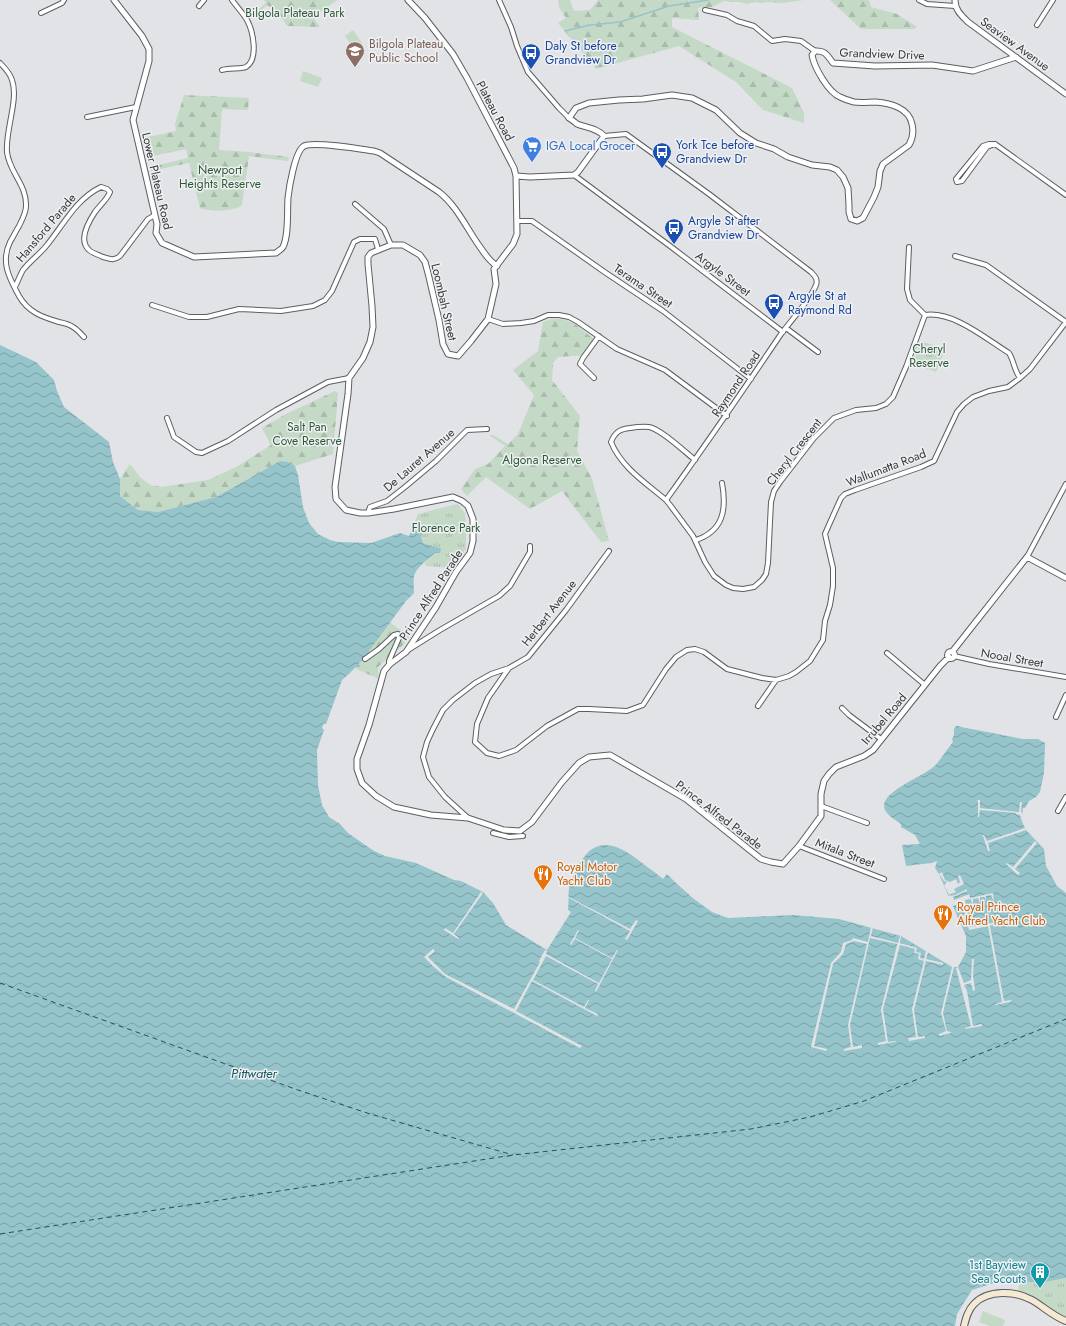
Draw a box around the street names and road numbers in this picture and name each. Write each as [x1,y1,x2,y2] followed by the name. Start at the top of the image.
[977,13,1053,75] street label: Seaview Avenue
[839,44,925,64] street label: Grandview Drive
[472,78,518,144] street label: Plateau Road
[137,131,177,231] street label: Lower Plateau Road
[12,190,80,266] street label: Hansford Parade
[692,247,755,301] street label: Argyle Street
[610,260,676,312] street label: Terama Street
[426,261,462,343] street label: Loombah Street
[707,347,765,421] street label: Raymond Road
[762,414,826,489] street label: Cheryl Crescent
[379,424,459,496] street label: De Lauret Avenue
[843,444,929,492] street label: Wallumatta Road
[395,546,467,644] street label: Prince Alfred Parade
[517,576,581,650] street label: Herbert Avenue
[979,644,1045,672] street label: Nooal Street
[857,689,911,749] street label: Irrubel Road
[672,776,766,854] street label: Prince Alfred Parade
[813,833,877,873] street label: Mitala Street

